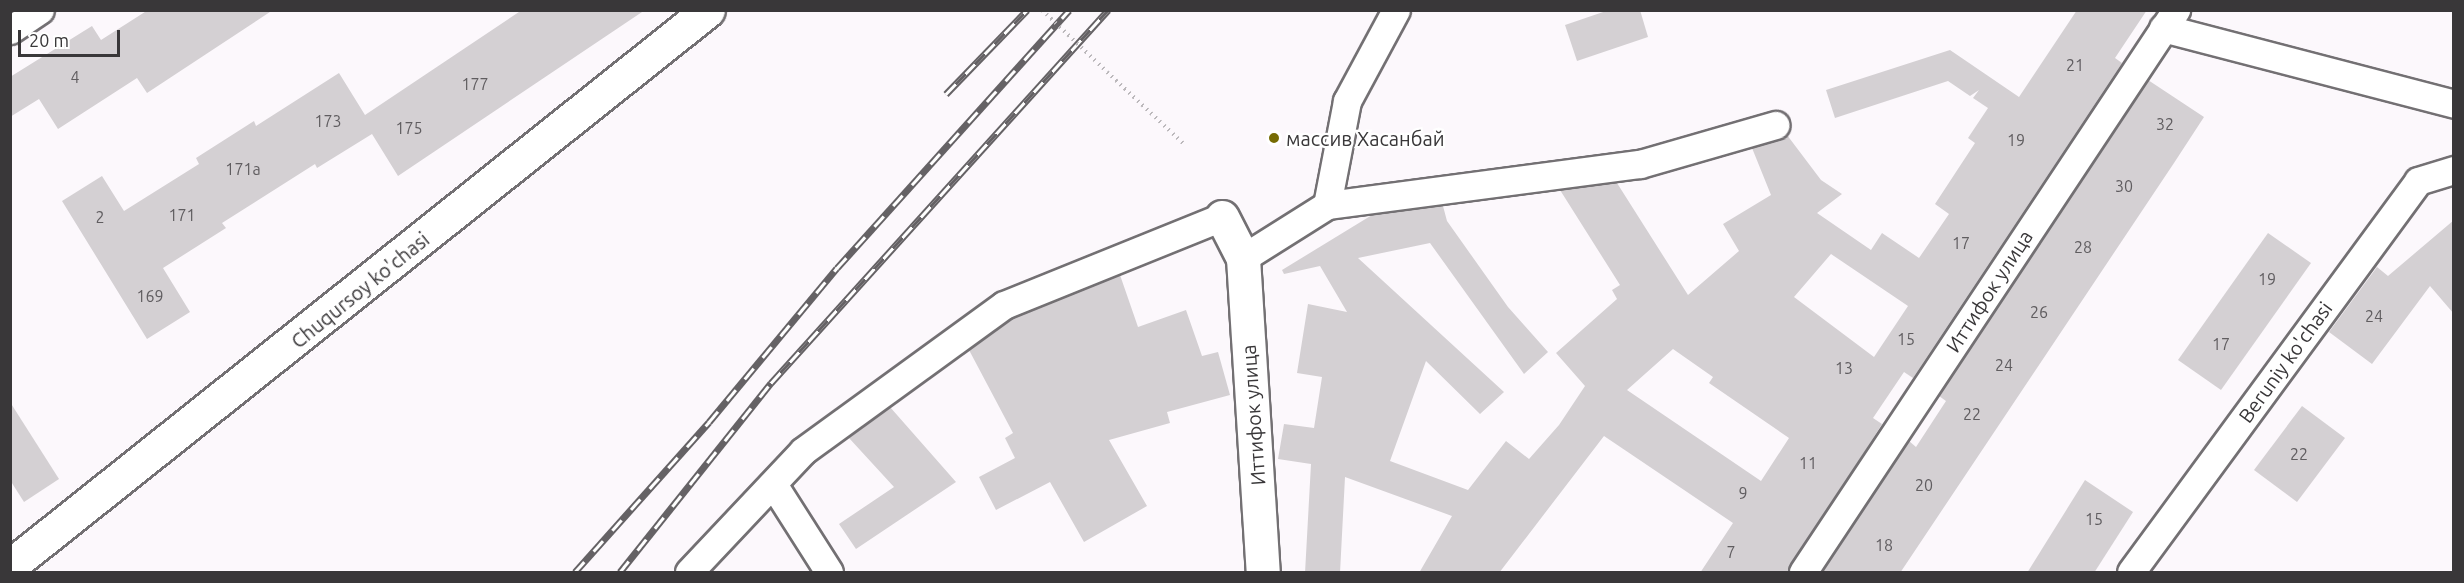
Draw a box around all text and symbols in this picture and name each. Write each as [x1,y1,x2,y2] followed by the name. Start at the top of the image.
[21,18,123,56] scale bar
[29,30,69,50] text: 20 m
[2066,55,2084,75] house number: 21
[70,67,80,87] house number: 4
[461,74,489,94] house number: 177
[314,111,342,131] house number: 173
[2156,114,2174,134] house number: 32
[395,118,423,138] house number: 175
[1286,126,1445,150] place label: массив Хасанбай
[2007,130,2025,150] house number: 19
[1267,131,1281,145] marker: массив Хасанбай
[225,159,261,179] house number: 171a
[2115,176,2133,196] house number: 30
[168,205,196,225] house number: 171
[95,207,105,227] house number: 2
[1941,225,2037,357] street label: Иттифок улица
[286,227,434,353] street label: Chuqursoy ko'chasi
[1952,233,1970,253] house number: 17
[2074,237,2092,257] house number: 28
[2258,269,2276,289] house number: 19
[136,286,164,306] house number: 169
[2233,297,2337,427] street label: Beruniy ko'chasi
[2030,302,2048,322] house number: 26
[2365,306,2383,326] house number: 24
[1897,329,1915,349] house number: 15
[2212,334,2230,354] house number: 17
[1236,344,1270,486] street label: Иттифок улица
[1995,355,2013,375] house number: 24
[1835,358,1853,378] house number: 13
[1963,404,1981,424] house number: 22
[2290,444,2308,464] house number: 22
[1799,453,1817,473] house number: 11
[1915,475,1933,495] house number: 20
[1738,483,1748,503] house number: 9
[2085,509,2103,529] house number: 15
[1875,535,1893,555] house number: 18
[1726,542,1736,562] house number: 7

